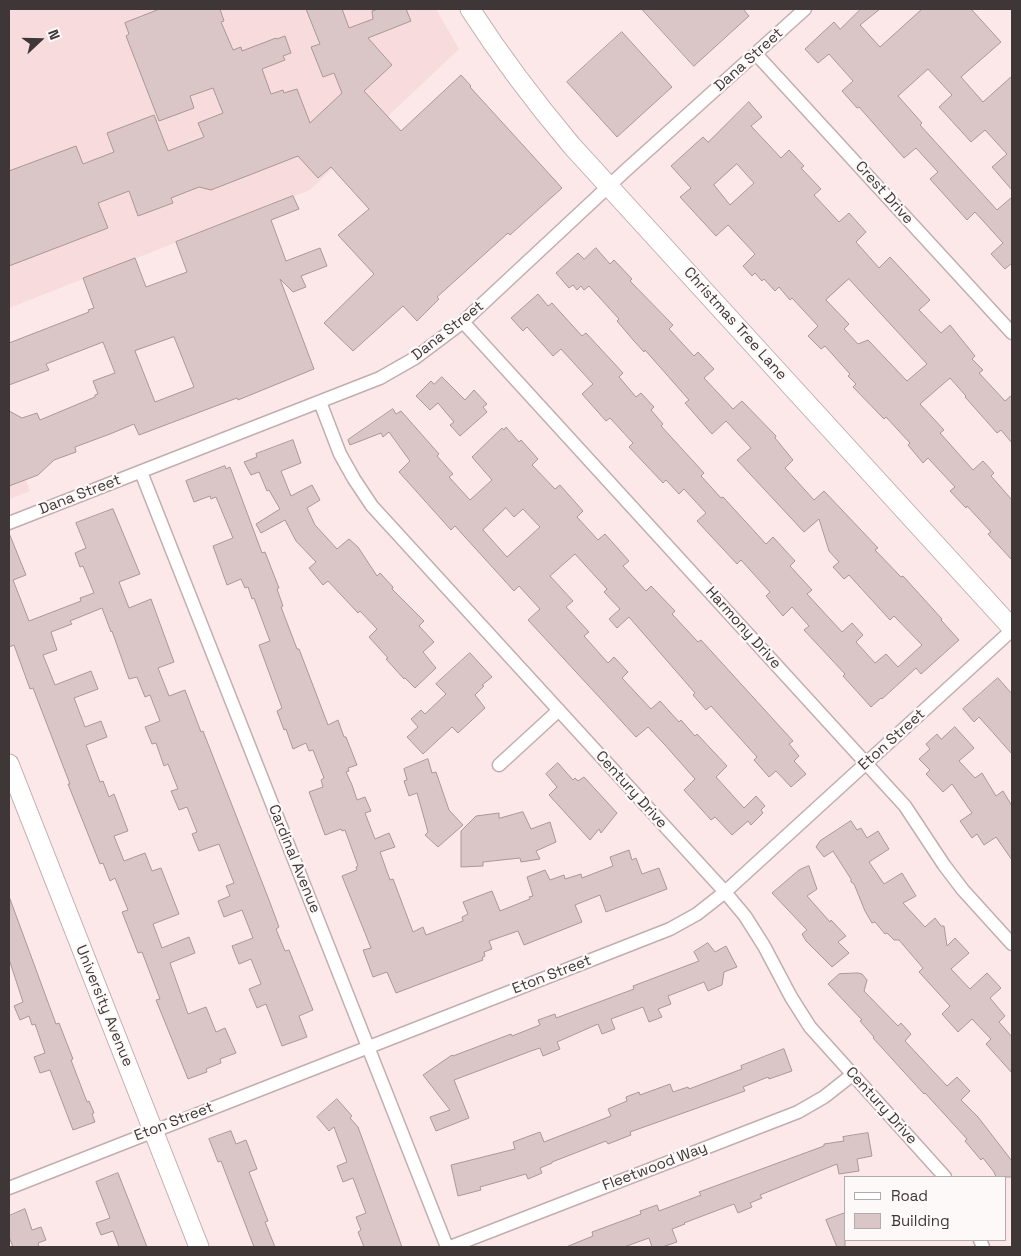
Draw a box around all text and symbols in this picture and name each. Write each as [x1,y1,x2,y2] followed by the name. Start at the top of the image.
[15,15,65,65] north arrow
[711,25,787,95] street label: Dana Street
[44,27,64,42] text: N
[851,158,917,228] street label: Crest Drive
[680,264,790,384] street label: Christmas Tree Lane
[409,297,487,365] street label: Dana Street
[37,471,123,519] street label: Dana Street
[701,583,785,673] street label: Harmony Drive
[855,705,929,775] street label: Eton Street
[591,747,671,833] street label: Century Drive
[264,802,324,916] street label: Cardinal Avenue
[71,943,137,1069] street label: University Avenue
[510,952,594,998] street label: Eton Street
[841,1063,921,1149] street label: Century Drive
[132,1099,216,1145] street label: Eton Street
[600,1139,710,1195] street label: Fleetwood Way
[844,1176,1006,1241] legend
[891,1186,928,1205] text: Road
[891,1211,950,1230] text: Building

